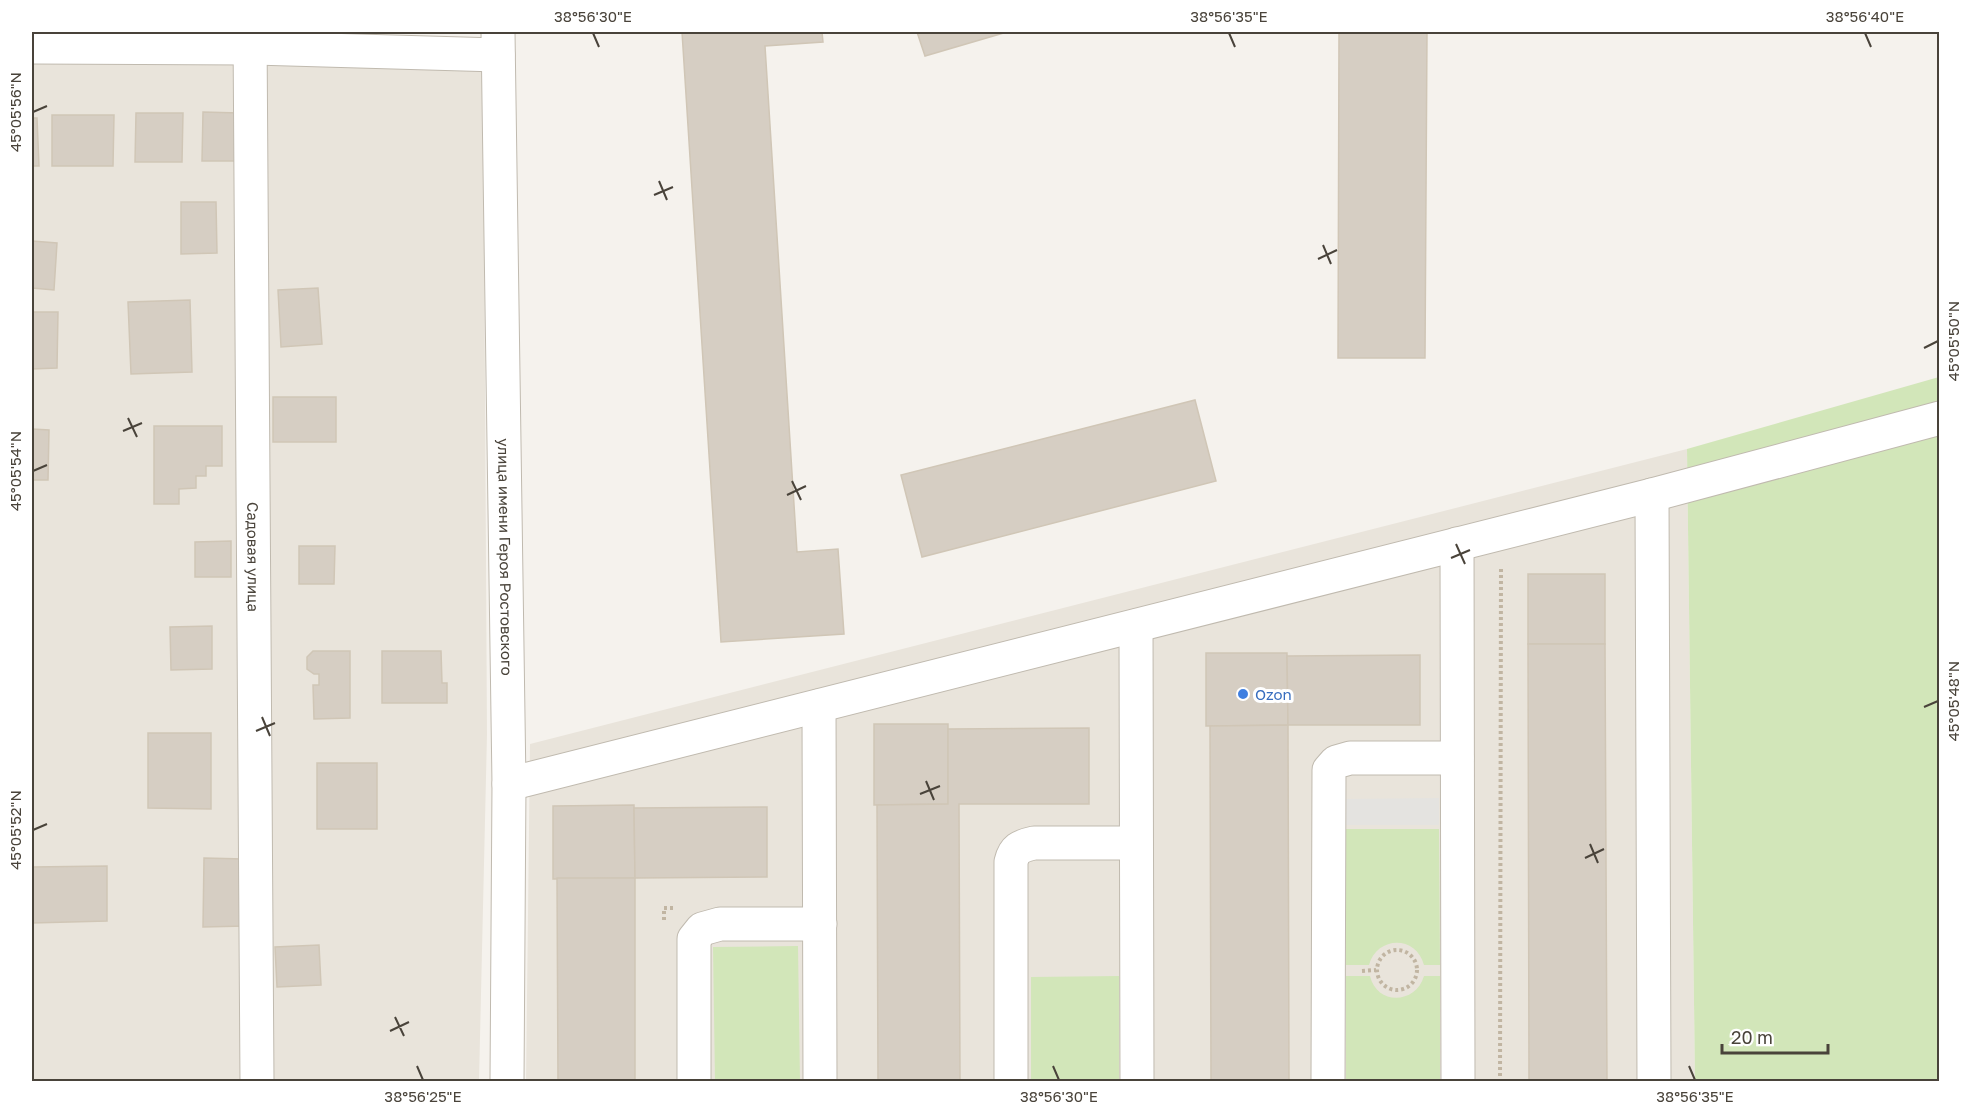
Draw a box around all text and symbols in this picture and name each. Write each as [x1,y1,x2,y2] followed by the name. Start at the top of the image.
[554,7,632,25] text: 38°56'30"E
[1190,7,1268,25] text: 38°56'35"E
[1826,7,1904,25] text: 38°56'40"E
[6,72,24,152] text: 45°05'56"N
[1944,301,1962,381] text: 45°05'50"N
[6,431,24,511] text: 45°05'54"N
[495,438,516,676] street label: улица имени Героя Ростовского
[244,502,263,612] street label: Садовая улица
[1944,661,1962,741] text: 45°05'48"N
[1255,685,1292,703] place label: Ozon
[1236,687,1250,701] marker: Ozon
[6,790,24,870] text: 45°05'52"N
[1722,1017,1828,1055] scale bar
[1731,1026,1773,1048] text: 20 m
[384,1087,462,1105] text: 38°56'25"E
[1020,1087,1098,1105] text: 38°56'30"E
[1656,1087,1734,1105] text: 38°56'35"E

